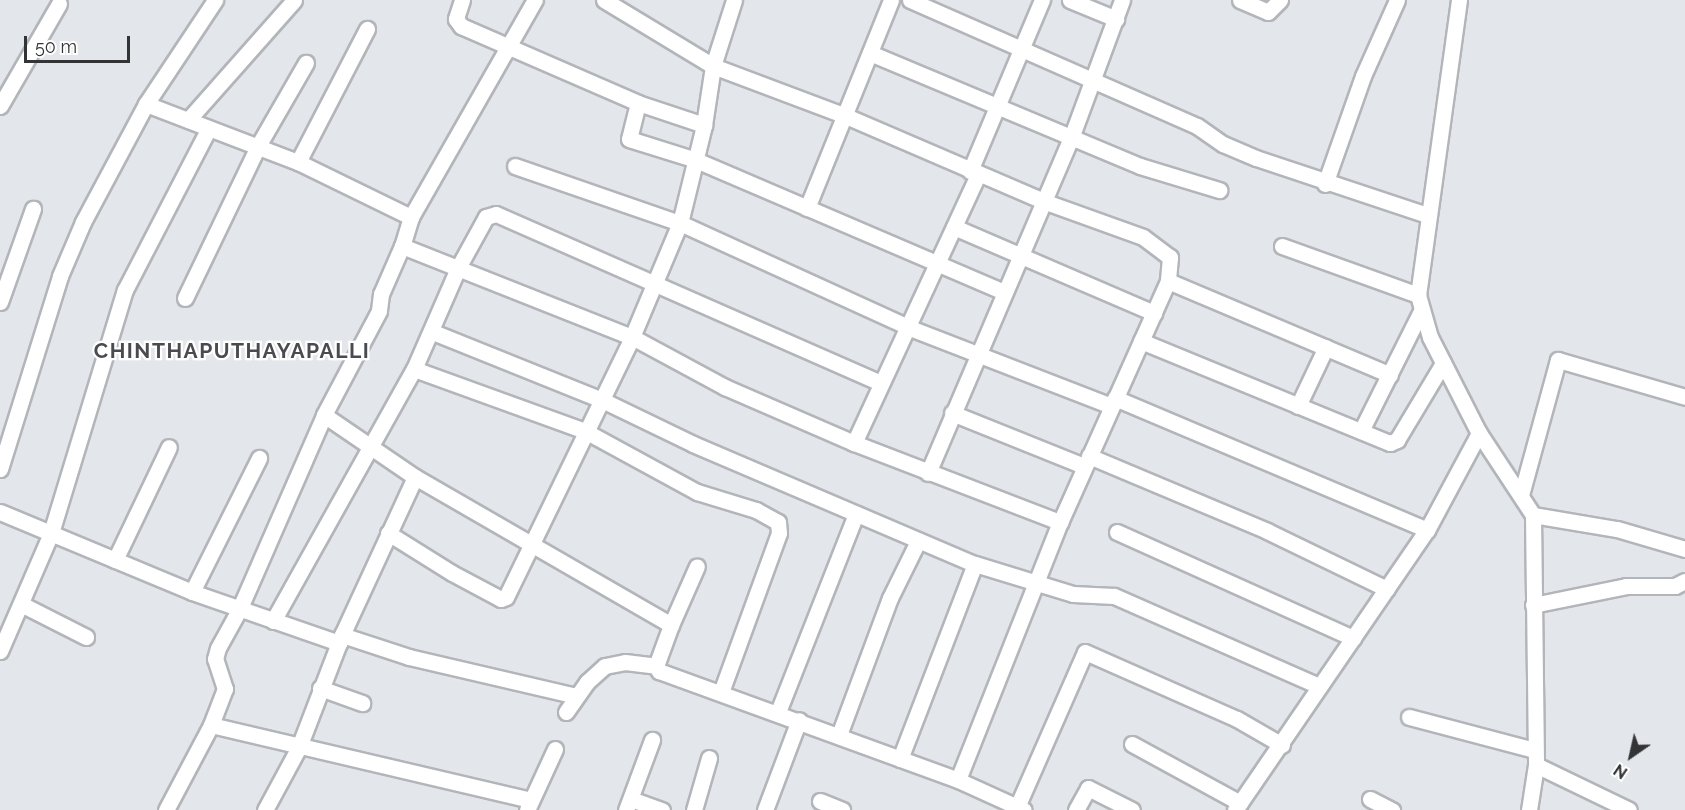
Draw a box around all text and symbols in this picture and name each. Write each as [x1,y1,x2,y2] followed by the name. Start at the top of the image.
[27,24,134,62] scale bar
[35,36,77,57] text: 50 m
[94,338,370,364] district label: CHINTHAPUTHAYAPALLI
[1601,726,1661,786] north arrow
[1610,760,1631,783] text: N

